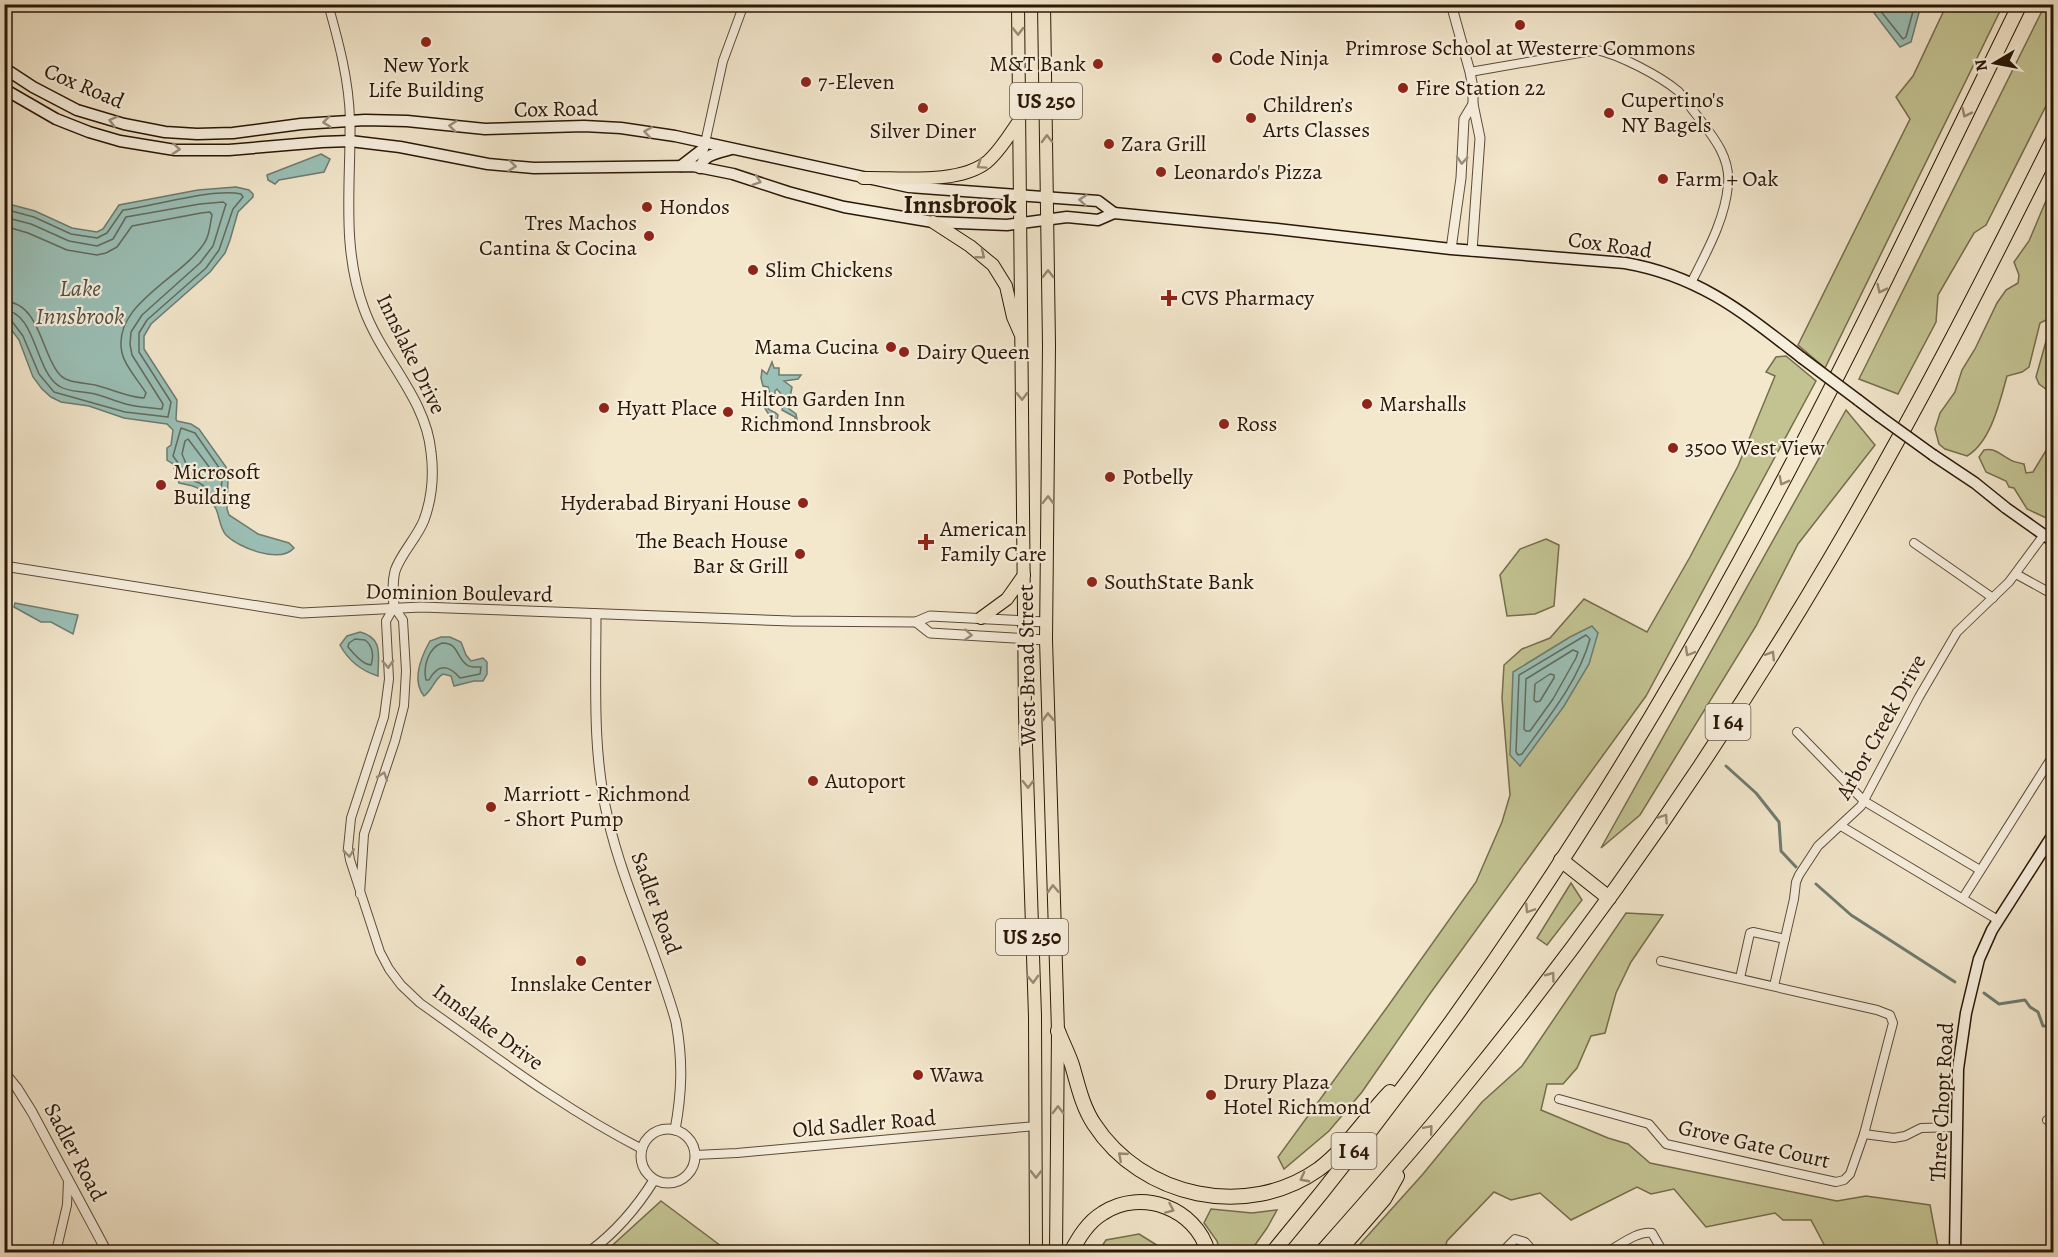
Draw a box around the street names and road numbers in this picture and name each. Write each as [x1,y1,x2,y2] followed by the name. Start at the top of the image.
[39,56,129,116] street label: Cox Road
[1010,83,1082,119] road number: US 250
[514,93,599,125] street label: Cox Road
[1566,224,1654,266] street label: Cox Road
[369,289,453,419] street label: Innslake Drive
[365,576,553,610] street label: Dominion Boulevard
[1011,584,1043,747] street label: West Broad Street
[1828,649,1933,806] street label: Arbor Creek Drive
[1706,704,1750,740] road number: I 64
[624,848,688,959] street label: Sadler Road
[996,919,1068,955] road number: US 250
[426,977,550,1077] street label: Innslake Drive
[1923,1021,1961,1182] street label: Three Chopt Road
[37,1098,113,1206] street label: Sadler Road
[791,1103,937,1145] street label: Old Sadler Road
[1675,1112,1833,1176] street label: Grove Gate Court
[1332,1133,1376,1169] road number: I 64

